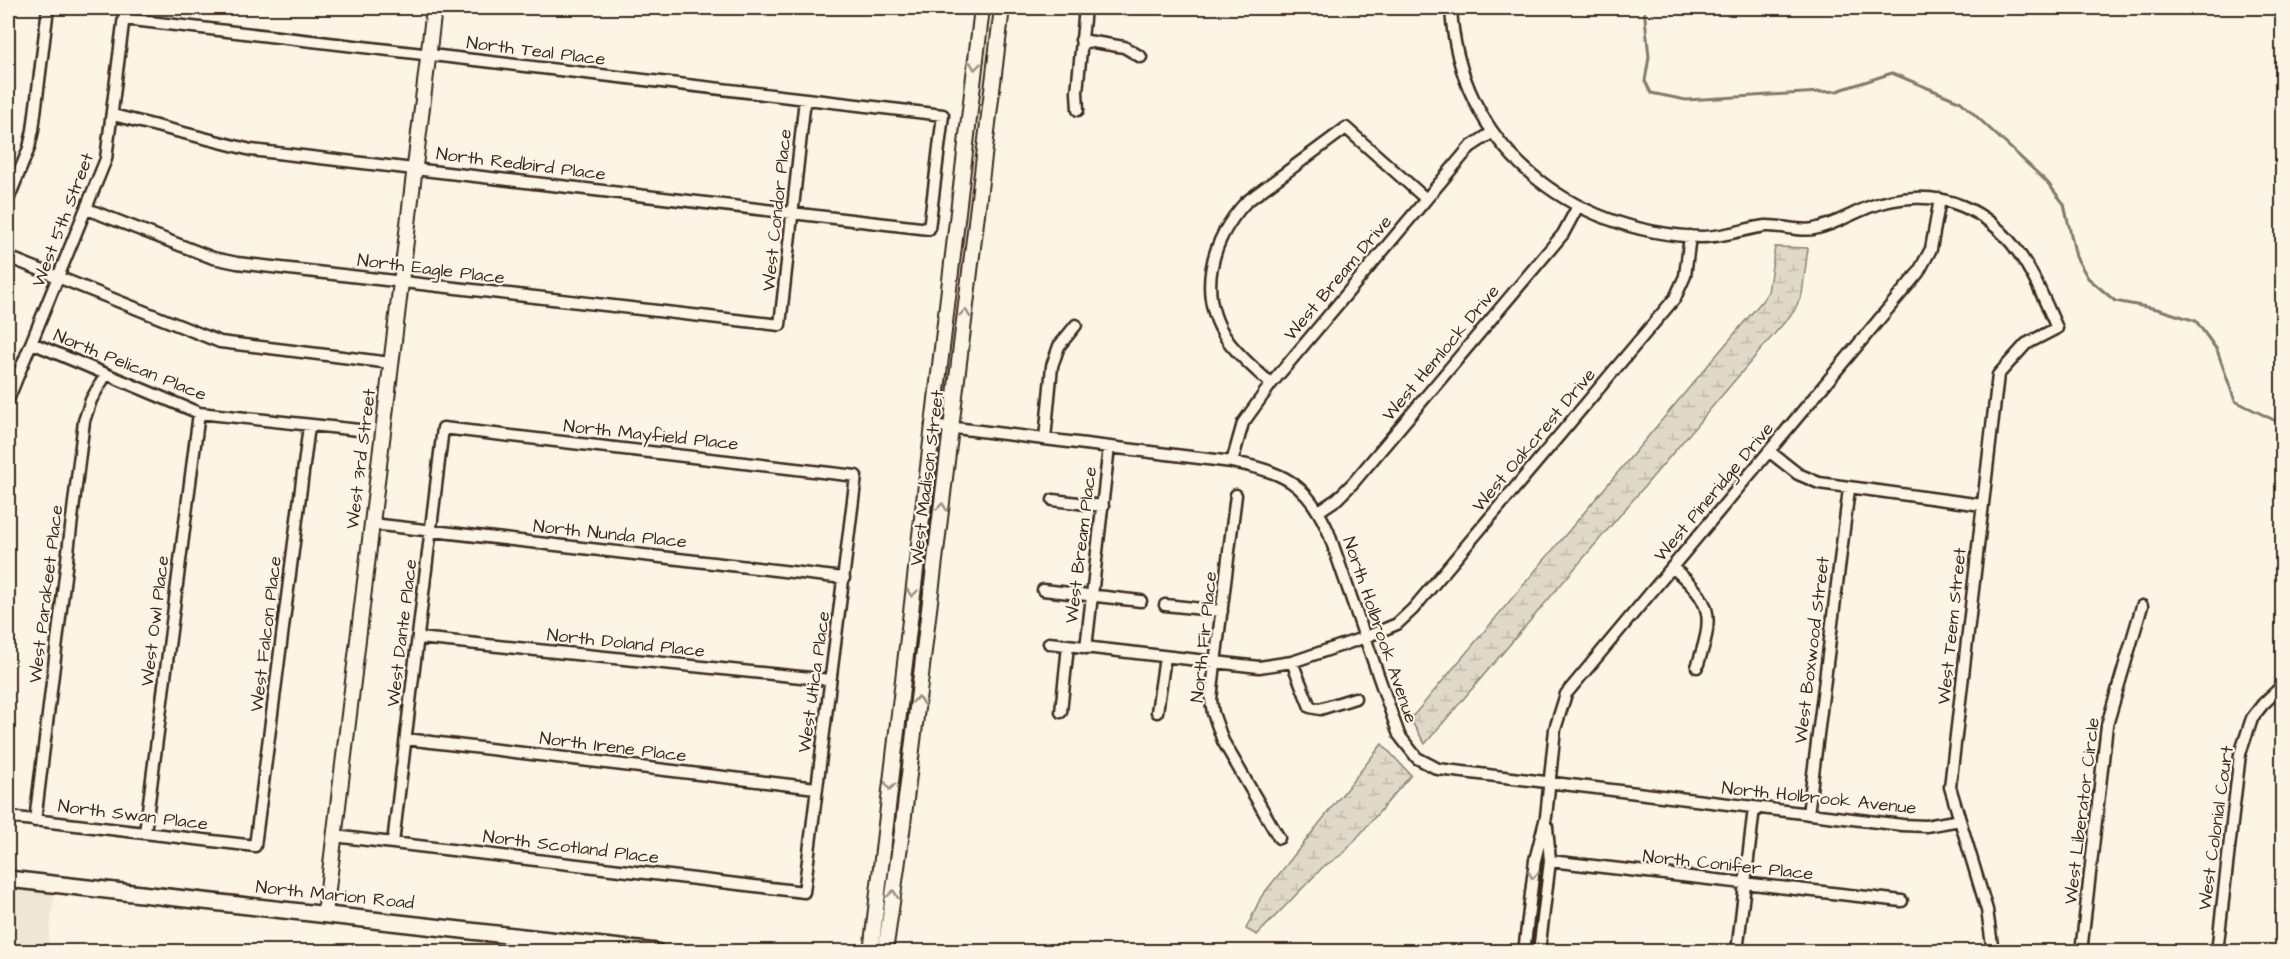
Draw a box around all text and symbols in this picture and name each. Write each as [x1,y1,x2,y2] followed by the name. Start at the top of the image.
[465,30,607,72] street label: North Teal Place
[970,61,982,70] one-way arrow
[756,127,798,292] street label: West Condor Place
[435,141,607,187] street label: North Redbird Place
[26,149,100,291] street label: West 5th Street
[1278,210,1398,346] street label: West Bream Drive
[356,248,506,291] street label: North Eagle Place
[1377,279,1506,426] street label: West Hemlock Drive
[959,308,971,318] one-way arrow
[50,323,210,407] street label: North Pelican Place
[1466,363,1602,517] street label: West Oakcrest Drive
[340,387,382,531] street label: West 3rd Street
[904,388,950,567] street label: West Madison Street
[562,413,740,458] street label: North Mayfield Place
[1648,417,1781,568] street label: West Pineridge Drive
[1059,465,1103,625] street label: West Bream Place
[935,502,947,511] one-way arrow
[23,503,69,685] street label: West Parakeet Place
[532,514,688,555] street label: North Nunda Place
[1336,533,1424,727] street label: North Holbrook Avenue
[1931,546,1973,706] street label: West Teem Street
[135,554,175,688] street label: West Owl Place
[244,554,288,713] street label: West Falcon Place
[1788,554,1836,745] street label: West Boxwood Street
[381,557,424,708] street label: West Dante Place
[1185,570,1223,704] street label: North Fir Place
[906,588,919,597] one-way arrow
[792,609,836,754] street label: West Utica Place
[546,622,706,664] street label: North Doland Place
[911,696,924,705] one-way arrow
[2058,716,2106,906] street label: West Liberator Circle
[538,726,688,768] street label: North Irene Place
[2192,743,2240,912] street label: West Colonial Court
[1720,775,1918,821] street label: North Holbrook Avenue
[884,782,896,791] one-way arrow
[57,793,210,837] street label: North Swan Place
[482,824,661,870] street label: North Scotland Place
[1641,844,1815,886] street label: North Conifer Place
[1528,870,1540,879] one-way arrow
[255,874,415,916] street label: North Marion Road
[887,889,899,898] one-way arrow

